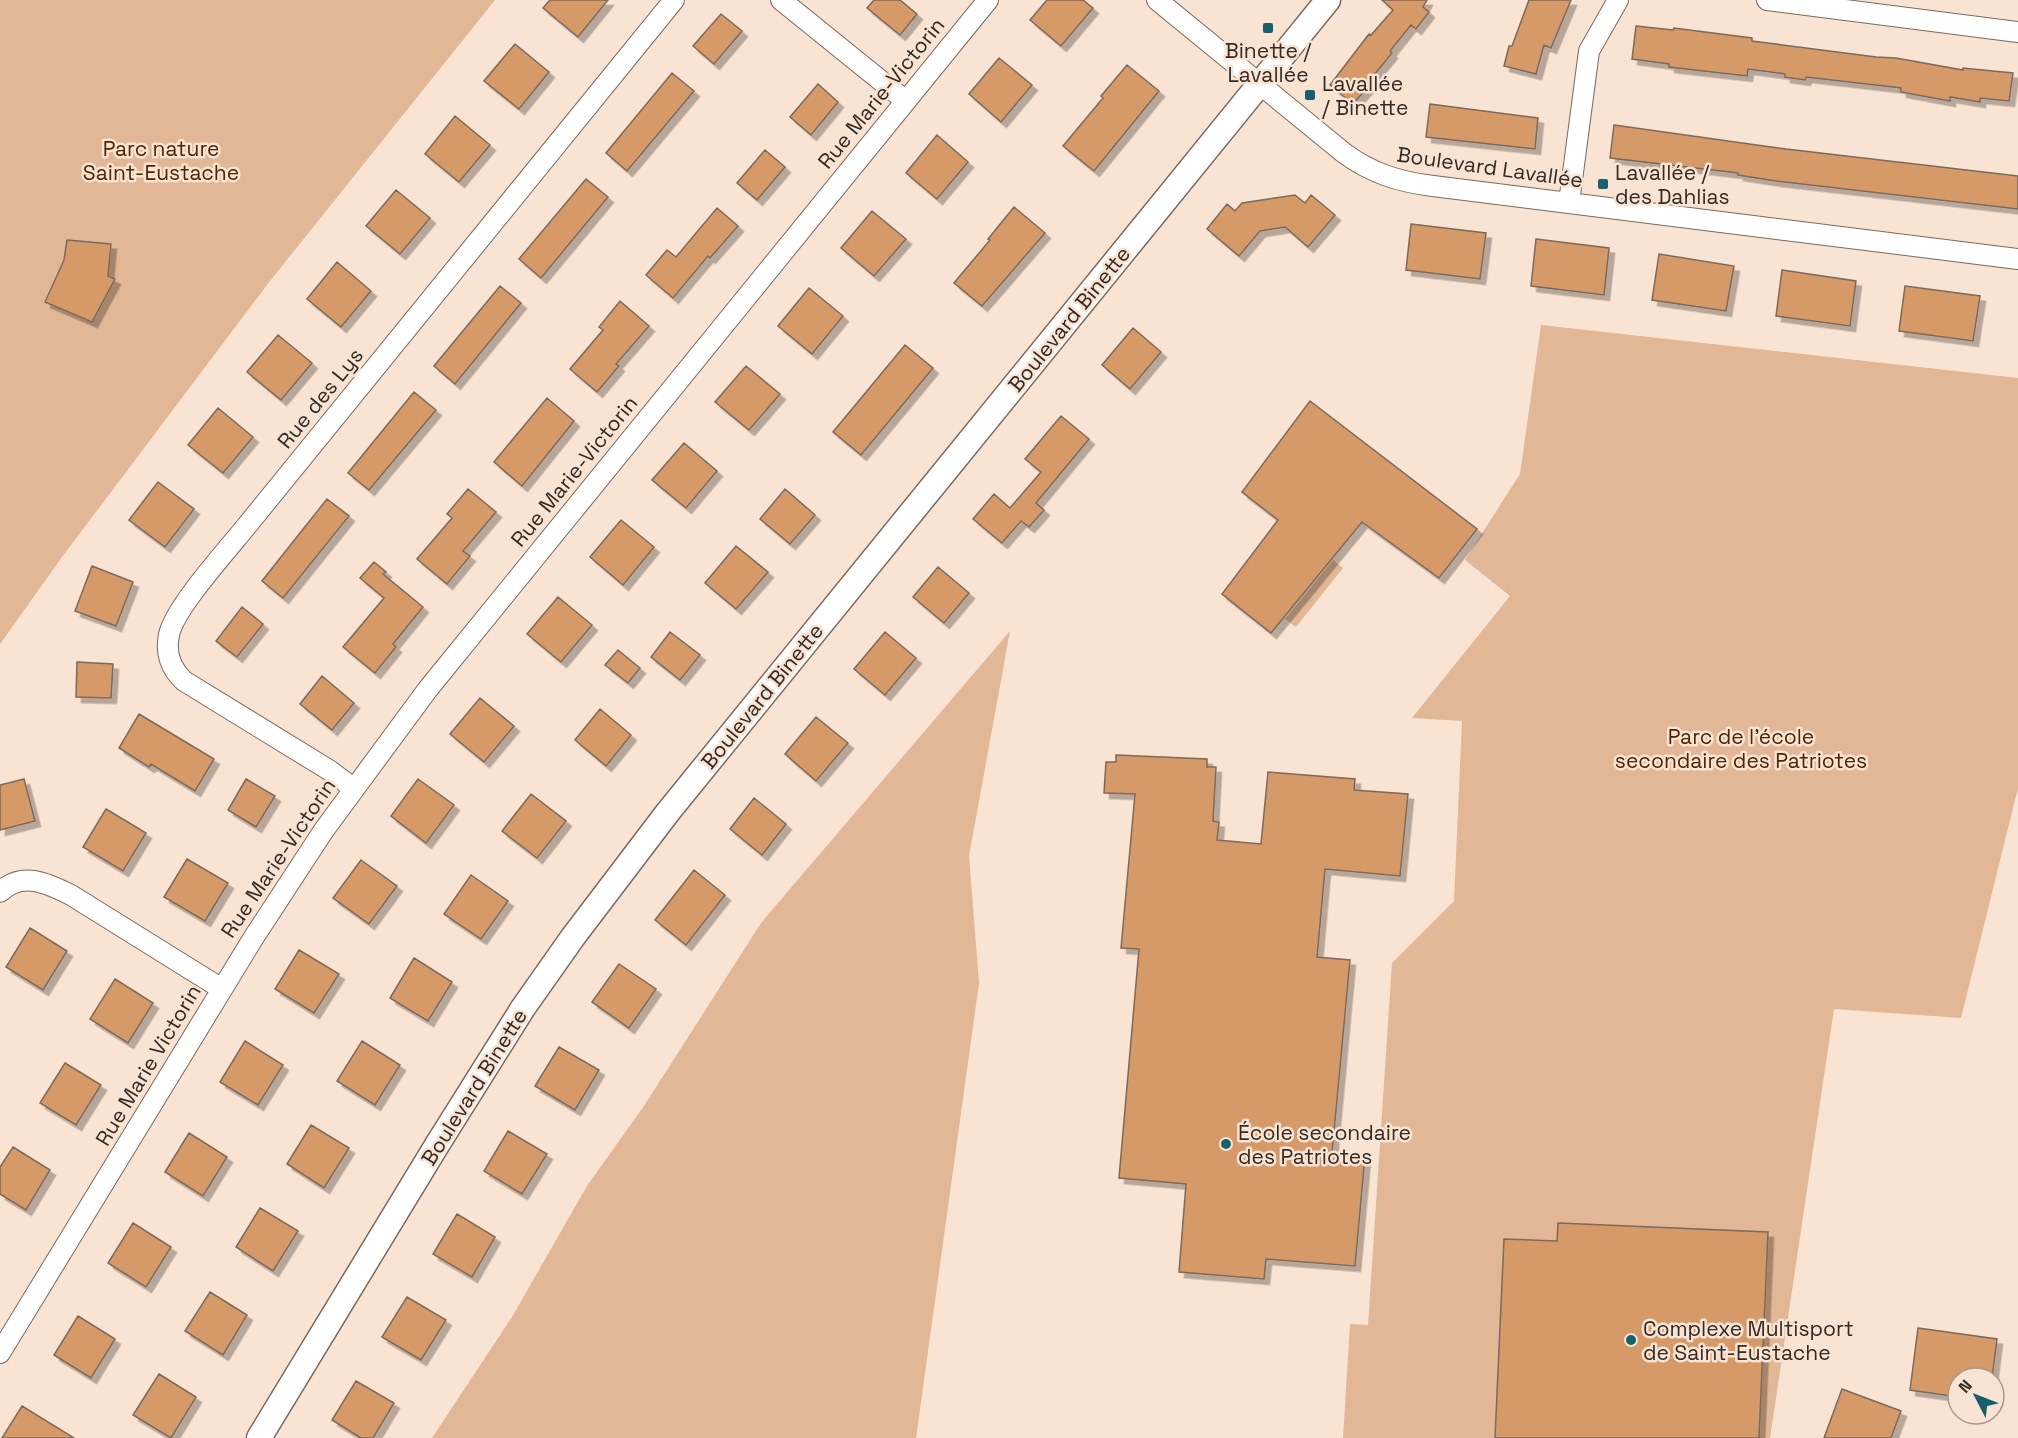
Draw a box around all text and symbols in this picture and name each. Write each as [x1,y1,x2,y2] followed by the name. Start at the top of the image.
[812,12,950,174] street label: Rue Marie-Victorin
[1261,21,1275,35] marker: Binette / Lavallée
[1225,37,1311,88] place label: Binette / Lavallée
[1322,70,1408,121] place label: Lavallée / Binette
[1303,88,1317,102] marker: Lavallée / Binette
[83,135,239,186] park label: Parc nature Saint-Eustache
[1395,141,1585,193] street label: Boulevard Lavallée
[1615,159,1730,210] place label: Lavallée / des Dahlias
[1596,177,1610,191] marker: Lavallée / des Dahlias
[1002,241,1136,397] street label: Boulevard Binette
[271,342,369,454] street label: Rue des Lys
[505,390,643,552] street label: Rue Marie-Victorin
[695,618,829,774] street label: Boulevard Binette
[1615,723,1867,774] park label: Parc de l'école secondaire des Patriotes
[215,773,341,943] street label: Rue Marie-Victorin
[89,979,207,1151] street label: Rue Marie Victorin
[415,1004,533,1170] street label: Boulevard Binette
[1238,1119,1411,1170] place label: École secondaire des Patriotes
[1219,1137,1233,1151] marker: École secondaire des Patriotes
[1643,1315,1854,1366] place label: Complexe Multisport de Saint-Eustache
[1624,1333,1638,1347] marker: Complexe Multisport de Saint-Eustache
[1946,1366,2006,1426] north arrow
[1954,1375,1977,1397] text: N

